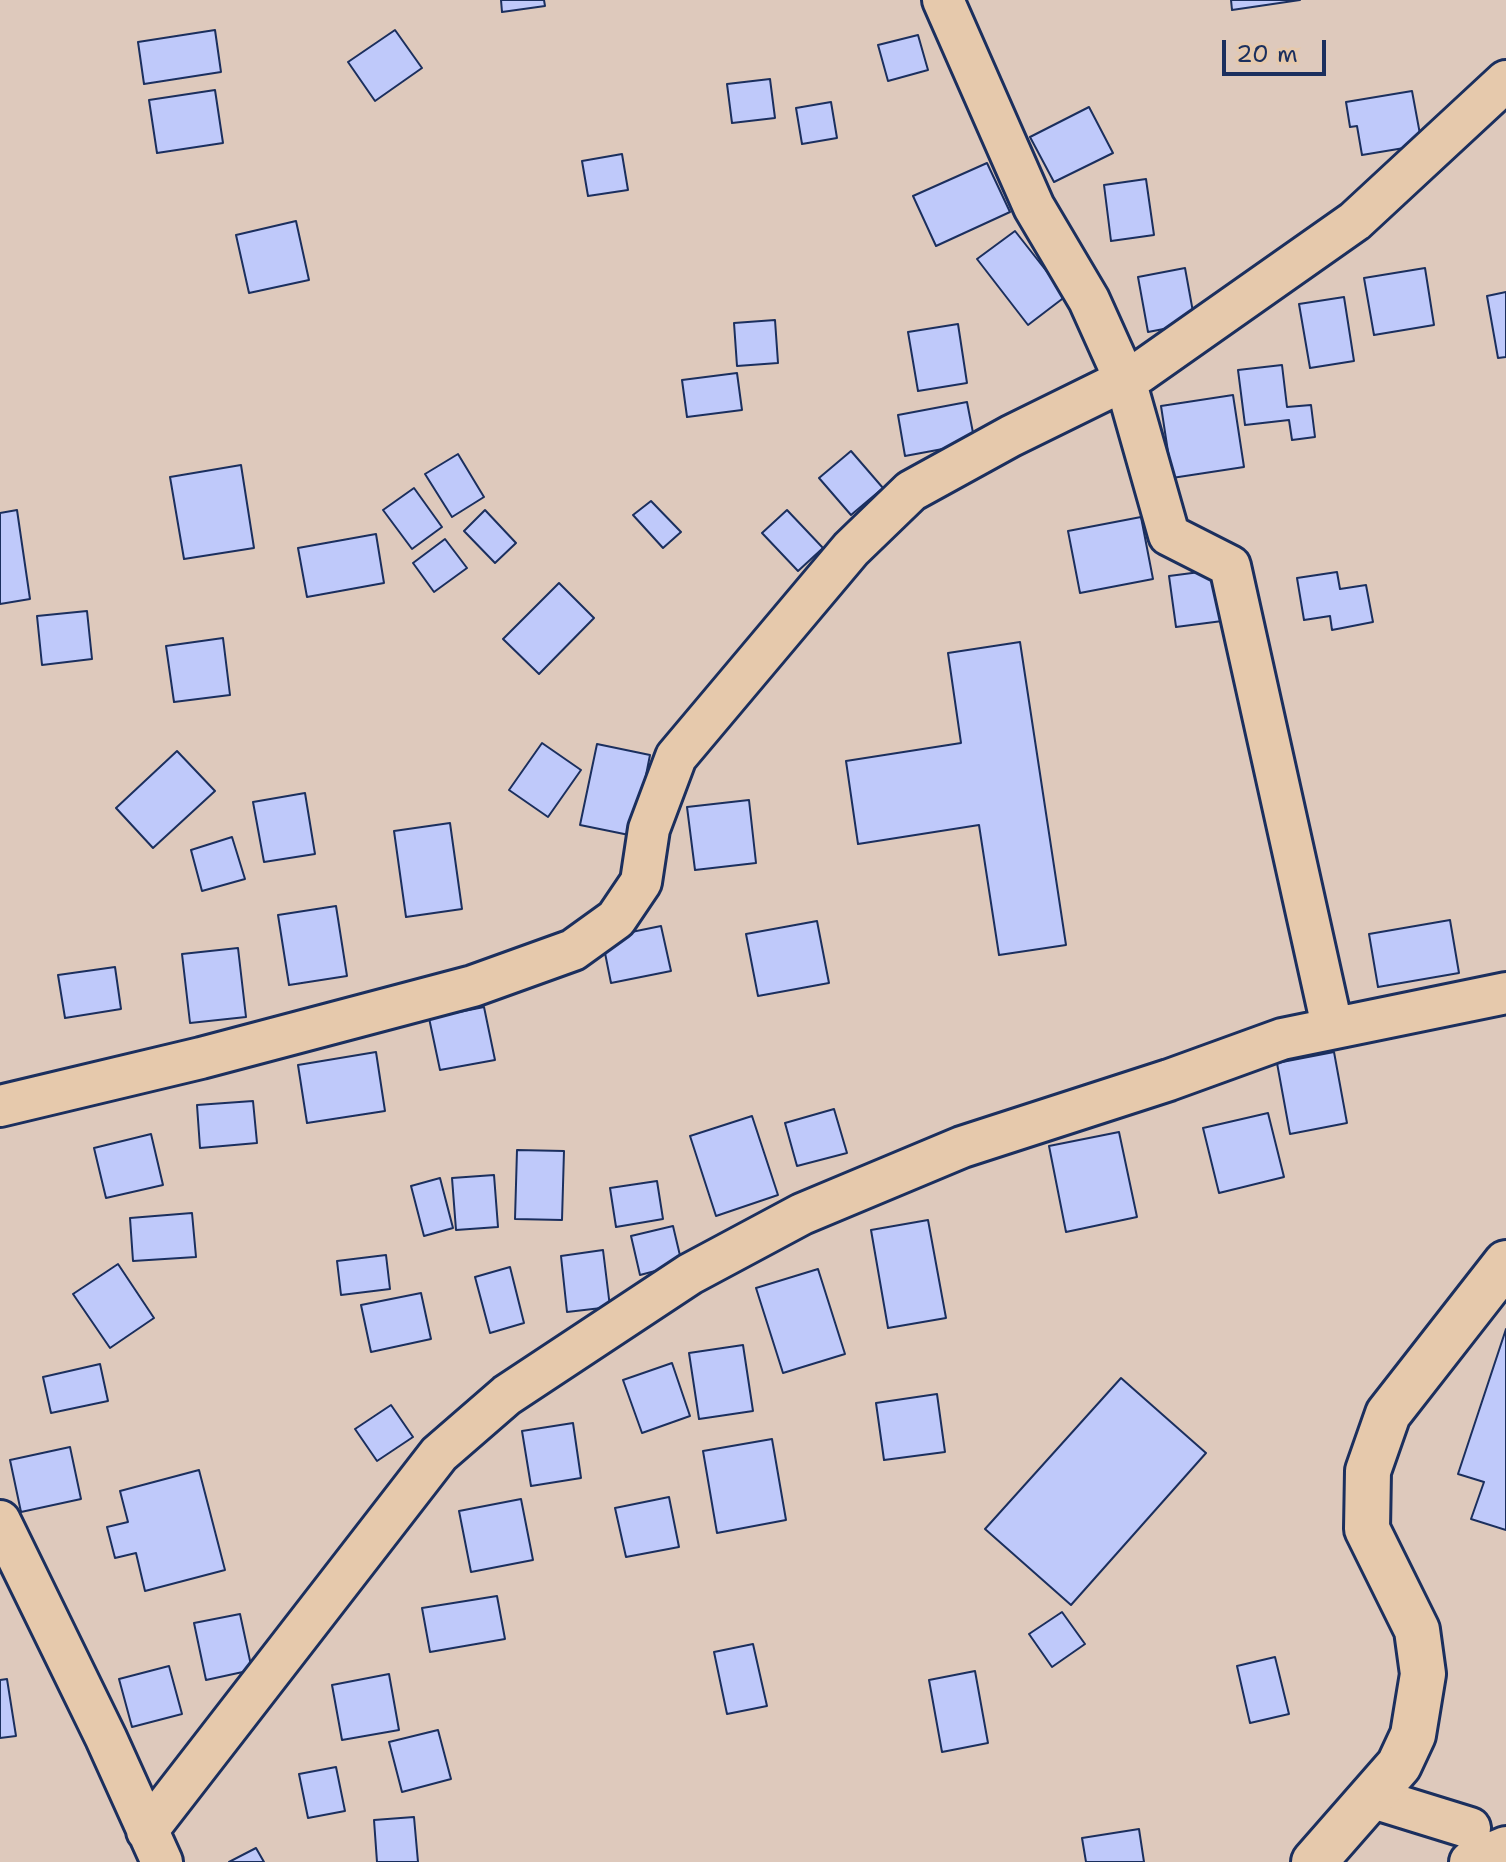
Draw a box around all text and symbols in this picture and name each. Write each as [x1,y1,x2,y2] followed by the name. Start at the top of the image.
[1226,24,1330,74] scale bar
[1236,38,1298,70] text: 20 m

